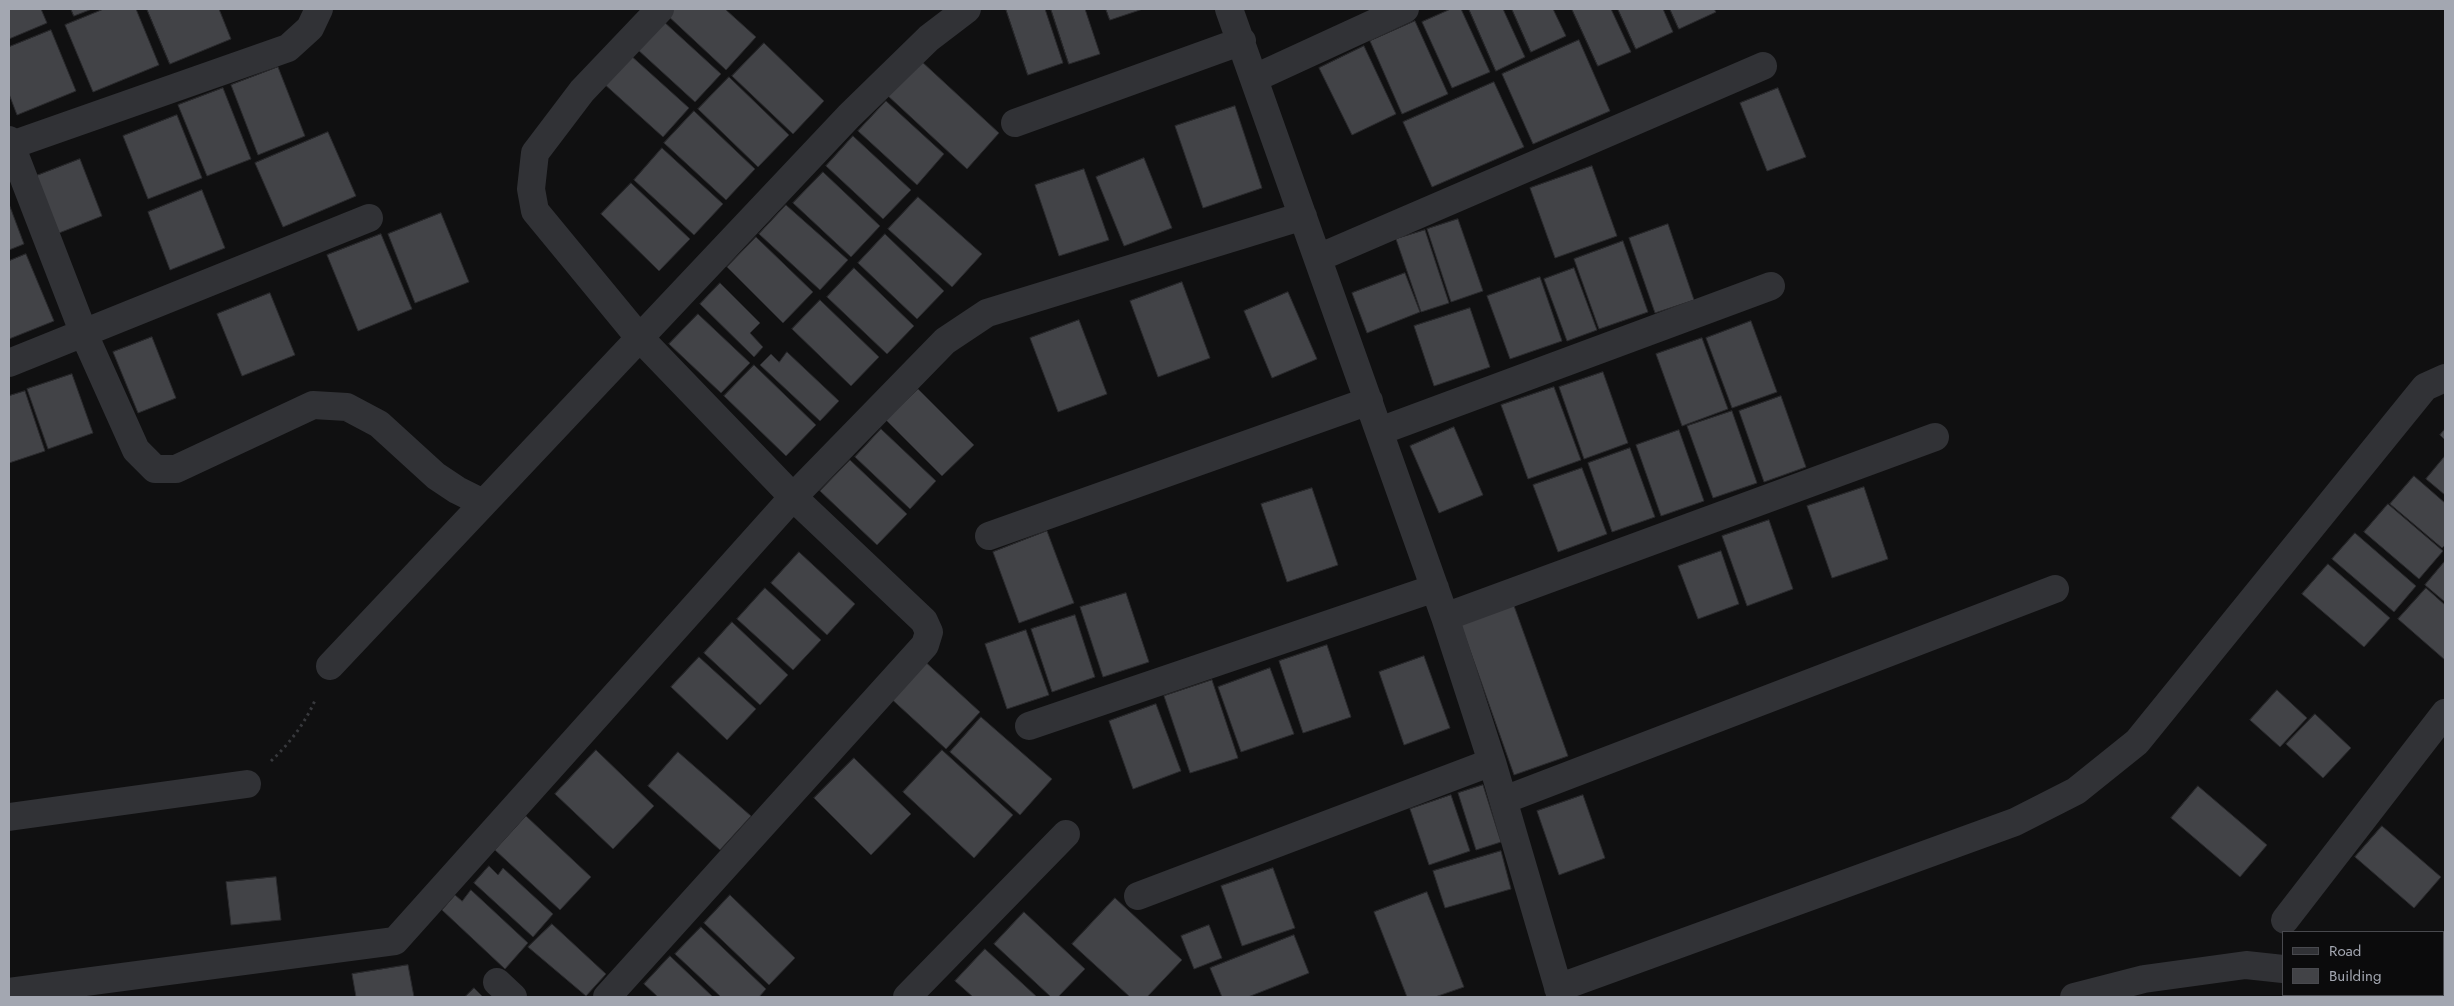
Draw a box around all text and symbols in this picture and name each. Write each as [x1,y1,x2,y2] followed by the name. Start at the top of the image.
[2282,931,2444,996] legend
[2329,940,2361,962] text: Road
[2329,965,2381,987] text: Building

